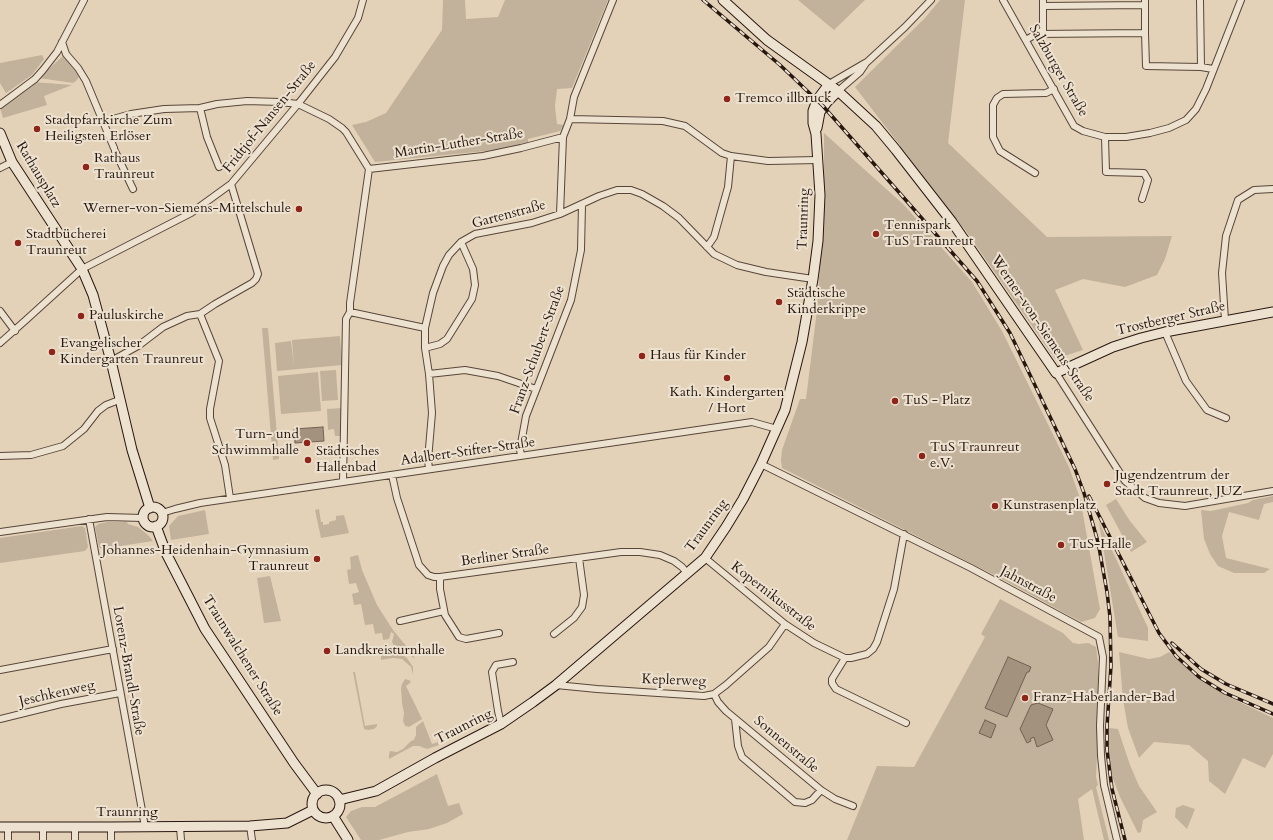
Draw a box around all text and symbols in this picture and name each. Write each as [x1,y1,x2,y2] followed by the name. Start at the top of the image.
[1025,22,1091,120] street label: Salzburger Straße
[220,58,320,176] street label: Fridtjof-Nansen-Straße
[735,91,832,107] place label: Tremco illbruck
[722,94,732,104] marker: Tremco illbruck
[45,113,173,146] place label: Stadtpfarrkirche Zum Heiligsten Erlöser
[32,124,42,134] marker: Stadtpfarrkirche Zum Heiligsten Erlöser
[393,126,525,162] street label: Martin-Luther-Straße
[12,139,64,211] street label: Rathausplatz
[94,151,155,184] place label: Rathaus Traunreut
[81,162,91,172] marker: Rathaus Traunreut
[795,188,813,250] street label: Traunring
[470,197,548,233] street label: Gartenstraße
[83,201,291,217] place label: Werner-von-Siemens-Mittelschule
[294,204,304,214] marker: Werner-von-Siemens-Mittelschule
[884,218,973,250] place label: Tennispark TuS Traunreut
[26,227,106,260] place label: Stadtbücherei Traunreut
[871,229,881,239] marker: Tennispark TuS Traunreut
[13,238,23,248] marker: Stadtbücherei Traunreut
[987,253,1097,405] street label: Werner-von-Siemens-Straße
[507,284,569,416] street label: Franz-Schubert-Straße
[787,286,866,318] place label: Städtische Kinderkrippe
[774,297,784,307] marker: Städtische Kinderkrippe
[1115,298,1227,340] street label: Trostberger Straße
[89,308,164,324] place label: Pauluskirche
[76,311,86,321] marker: Pauluskirche
[60,336,203,368] place label: Evangelischer Kindergarten Traunreut
[47,347,57,357] marker: Evangelischer Kindergarten Traunreut
[650,348,746,364] place label: Haus für Kinder
[637,351,647,361] marker: Haus für Kinder
[722,373,732,383] marker: Kath. Kindergarten / Hort
[670,385,784,418] place label: Kath. Kindergarten / Hort
[903,393,970,409] place label: TuS - Platz
[890,396,900,406] marker: TuS - Platz
[212,427,299,460] place label: Turn- und Schwimmhalle
[400,434,536,470] street label: Adalbert-Stifter-Straße
[302,438,312,448] marker: Turn- und Schwimmhalle
[930,440,1019,472] place label: TuS Traunreut e.V.
[316,444,379,476] place label: Städtisches Hallenbad
[917,451,927,461] marker: TuS Traunreut e.V.
[303,455,313,465] marker: Städtisches Hallenbad
[1115,468,1242,500] place label: Jugendzentrum der Stadt Traunreut, JUZ
[1102,479,1112,489] marker: Jugendzentrum der Stadt Traunreut, JUZ
[682,496,732,556] street label: Traunring
[1003,498,1096,514] place label: Kunstrasenplatz
[990,501,1000,511] marker: Kunstrasenplatz
[1069,537,1131,553] place label: TuS-Halle
[1056,540,1066,550] marker: TuS-Halle
[460,541,550,571] street label: Berliner Straße
[102,543,309,576] place label: Johannes-Heidenhain-Gymnasium Traunreut
[312,554,322,564] marker: Johannes-Heidenhain-Gymnasium Traunreut
[727,558,819,636] street label: Kopernikusstraße
[997,563,1059,607] street label: Jahnstraße
[198,593,286,719] street label: Traunwalchener Straße
[108,605,148,737] street label: Lorenz-Brandl-Straße
[335,643,445,659] place label: Landkreisturnhalle
[322,646,332,656] marker: Landkreisturnhalle
[641,671,707,691] street label: Keplerweg
[18,677,96,711] street label: Jeschkenweg
[1033,690,1175,706] place label: Franz-Haberlander-Bad
[1020,693,1030,703] marker: Franz-Haberlander-Bad
[433,705,495,749] street label: Traunring
[750,713,822,777] street label: Sonnenstraße
[96,805,158,821] street label: Traunring

